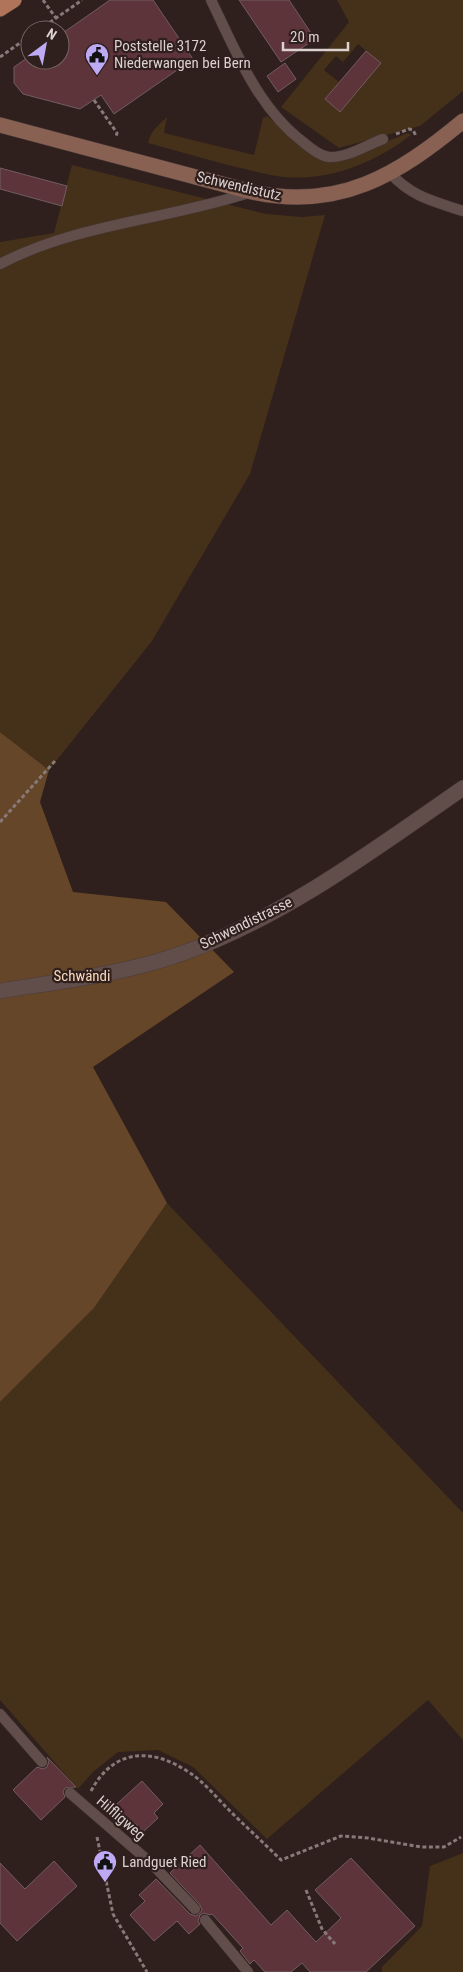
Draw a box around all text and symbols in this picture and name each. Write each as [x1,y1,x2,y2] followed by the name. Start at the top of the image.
[20,20,70,70] north arrow
[283,20,348,52] scale bar
[44,25,60,43] text: N
[290,28,320,46] text: 20 m
[114,37,251,72] place label: Poststelle 3172 Niederwangen bei Bern
[84,42,110,76] public building icon: Poststelle 3172 Niederwangen bei Bern
[195,168,283,204] street label: Schwendistutz
[197,893,295,953] street label: Schwendistrasse
[53,967,111,985] park label: Schwändi
[93,1792,149,1844] street label: Hilfligweg
[92,1849,118,1883] public building icon: Landguet Ried
[122,1853,206,1871] place label: Landguet Ried

